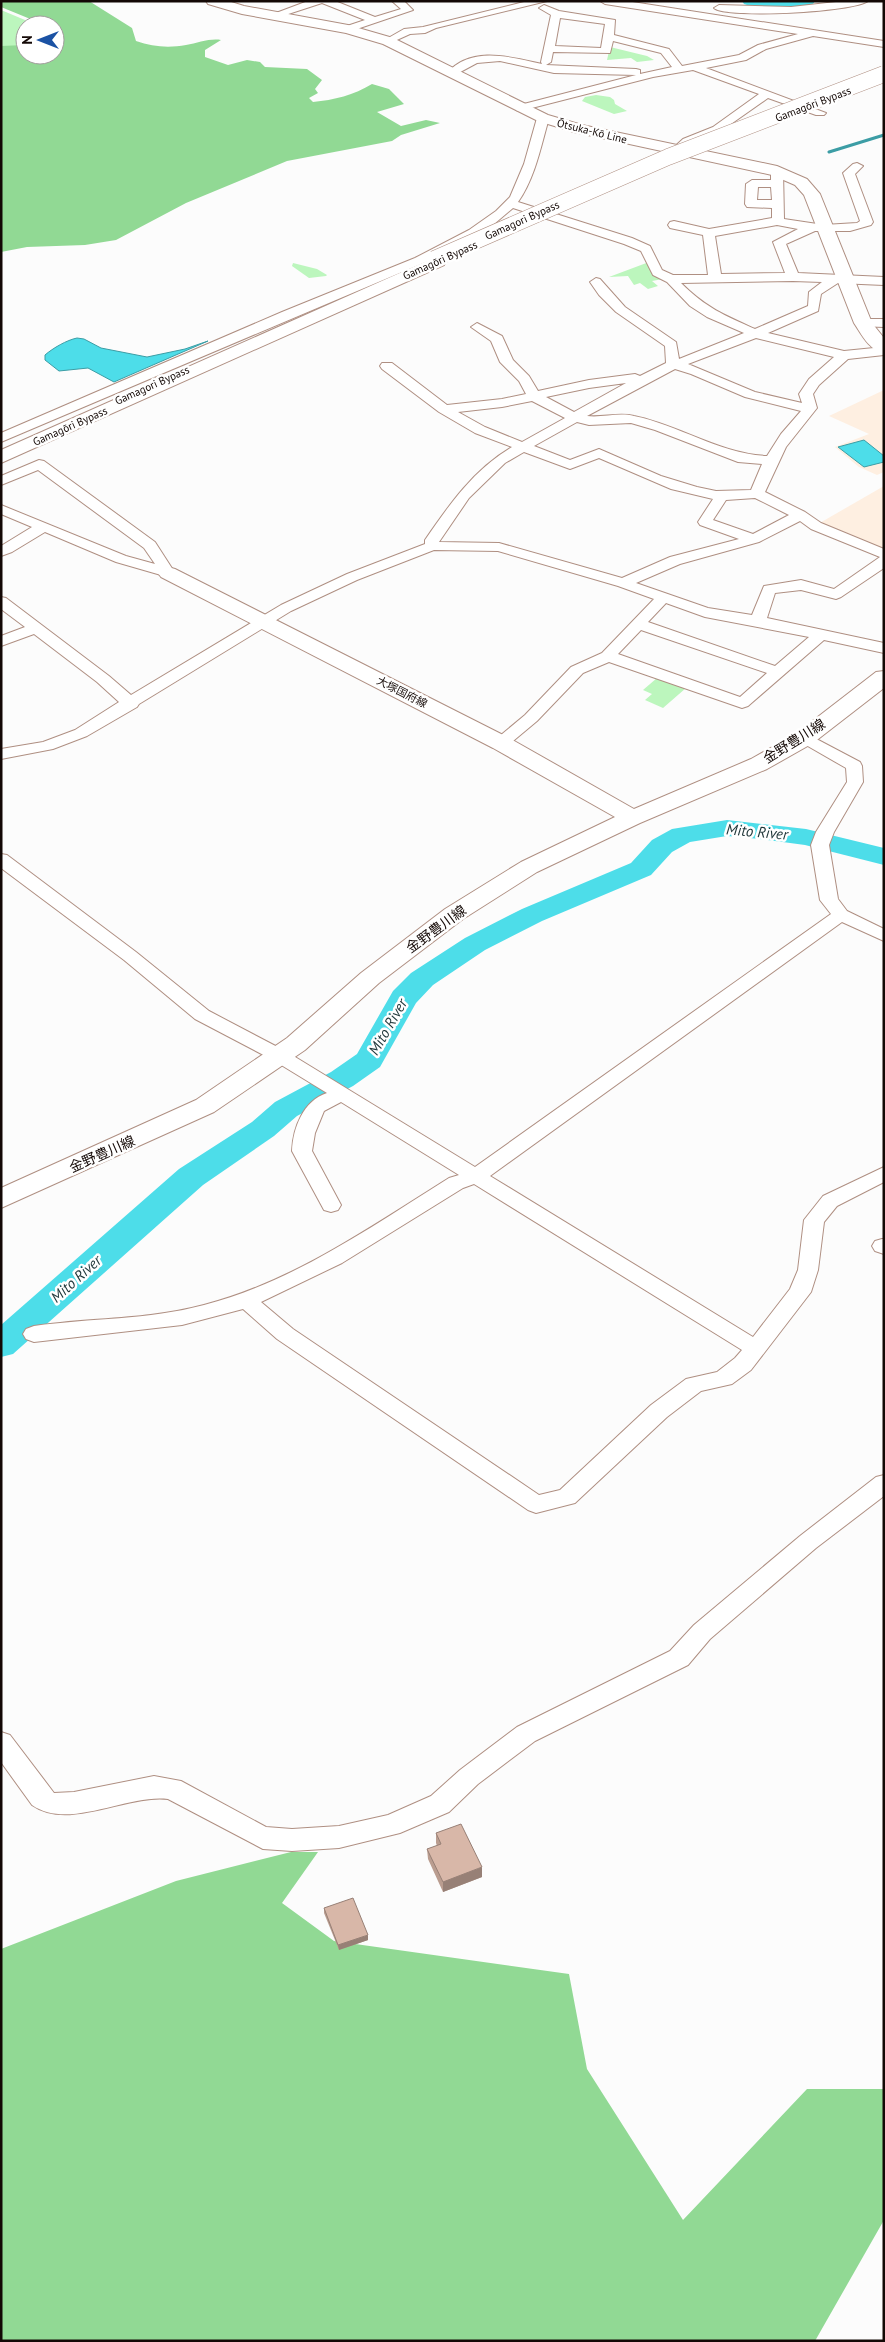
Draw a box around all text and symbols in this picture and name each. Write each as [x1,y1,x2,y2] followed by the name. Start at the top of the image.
[15,15,65,65] north arrow
[18,35,36,45] text: N
[773,83,853,125] street label: Gamagōri Bypass
[555,116,629,147] street label: Ōtsuka-Kō Line
[483,197,562,243] street label: Gamagori Bypass
[401,237,480,283] street label: Gamagōri Bypass
[113,362,192,408] street label: Gamagori Bypass
[31,403,110,449] street label: Gamagōri Bypass
[374,673,430,711] street label: 大塚国府線
[760,715,828,767] street label: 金野豊川線
[725,819,790,844] water label: Mito River
[402,901,470,957] street label: 金野豊川線
[364,994,412,1058] water label: Mito River
[66,1132,138,1176] street label: 金野豊川線
[46,1250,106,1306] water label: Mito River

